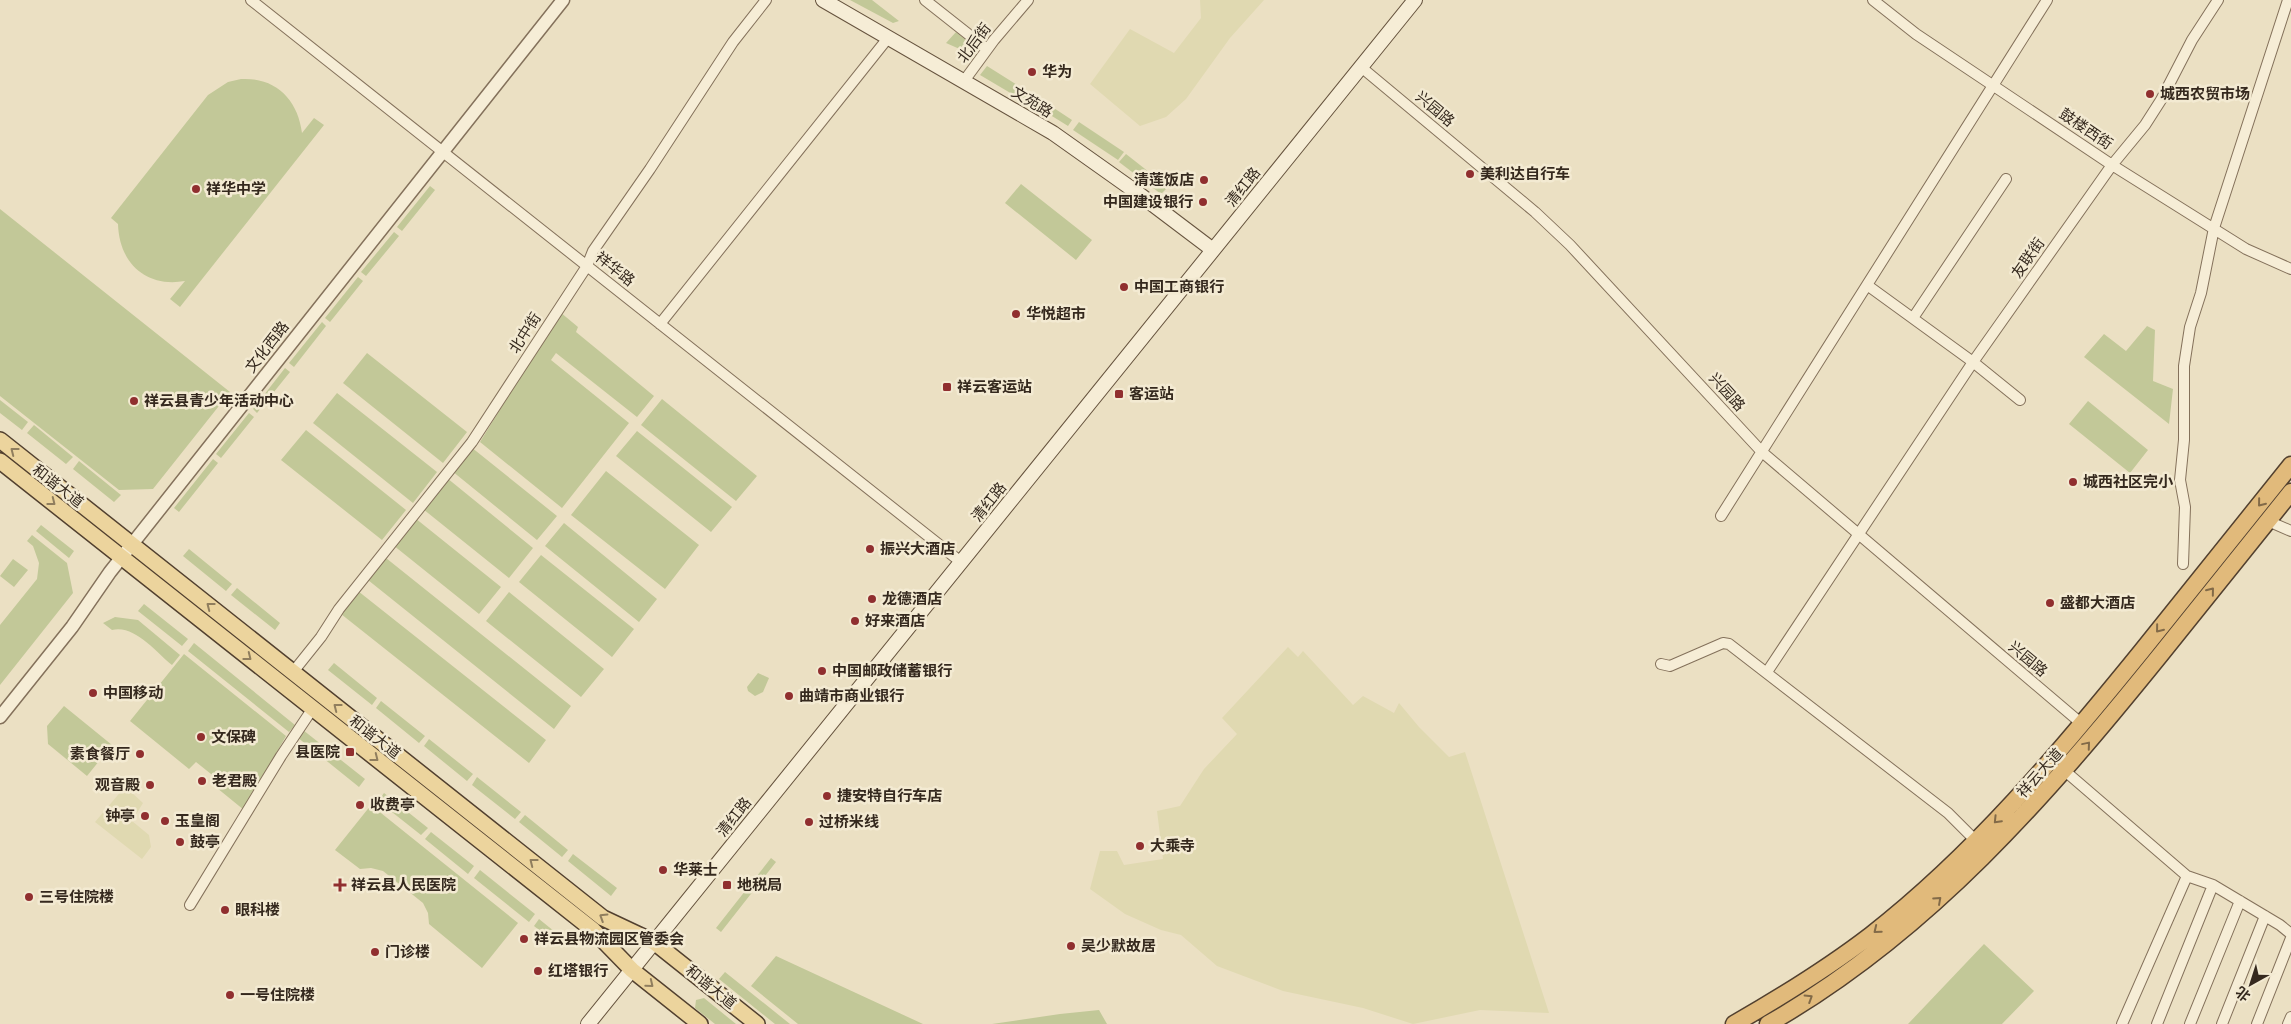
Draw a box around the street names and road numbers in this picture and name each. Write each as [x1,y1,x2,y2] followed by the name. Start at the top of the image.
[953,20,994,66] street label: 北后街
[1009,84,1055,120] street label: 文苑路
[1413,88,1457,130] street label: 兴园路
[2057,106,2115,152] street label: 鼓楼西街
[1223,164,1263,210] street label: 清红路
[2009,235,2047,281] street label: 友联街
[592,248,638,289] street label: 祥华路
[505,309,544,356] street label: 北中街
[241,318,292,376] street label: 文化西路
[1706,370,1748,414] street label: 兴园路
[29,460,87,511] street label: 和谐大道
[969,479,1009,525] street label: 清红路
[2006,638,2050,680] street label: 兴园路
[346,711,404,762] street label: 和谐大道
[2014,745,2066,801] street label: 祥云大道
[714,794,754,840] street label: 清红路
[683,961,740,1012] street label: 和谐大道

